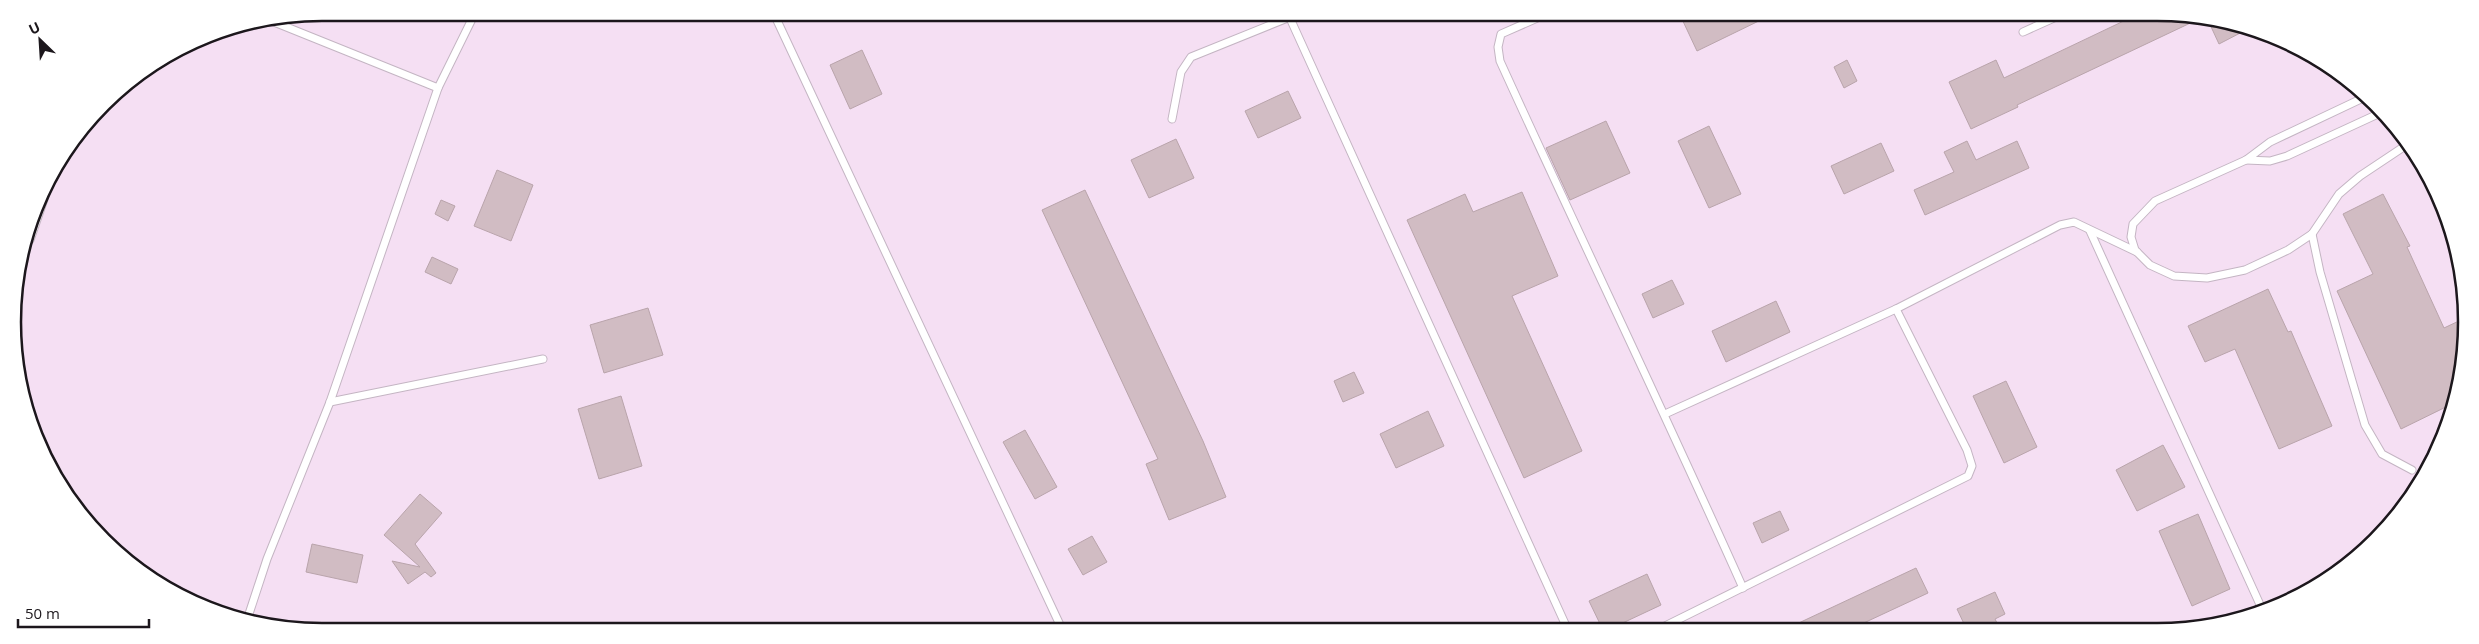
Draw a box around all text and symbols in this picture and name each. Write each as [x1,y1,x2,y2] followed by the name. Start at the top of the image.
[15,15,65,65] north arrow
[25,17,43,39] text: U
[18,596,149,628] scale bar
[25,603,60,623] text: 50 m

